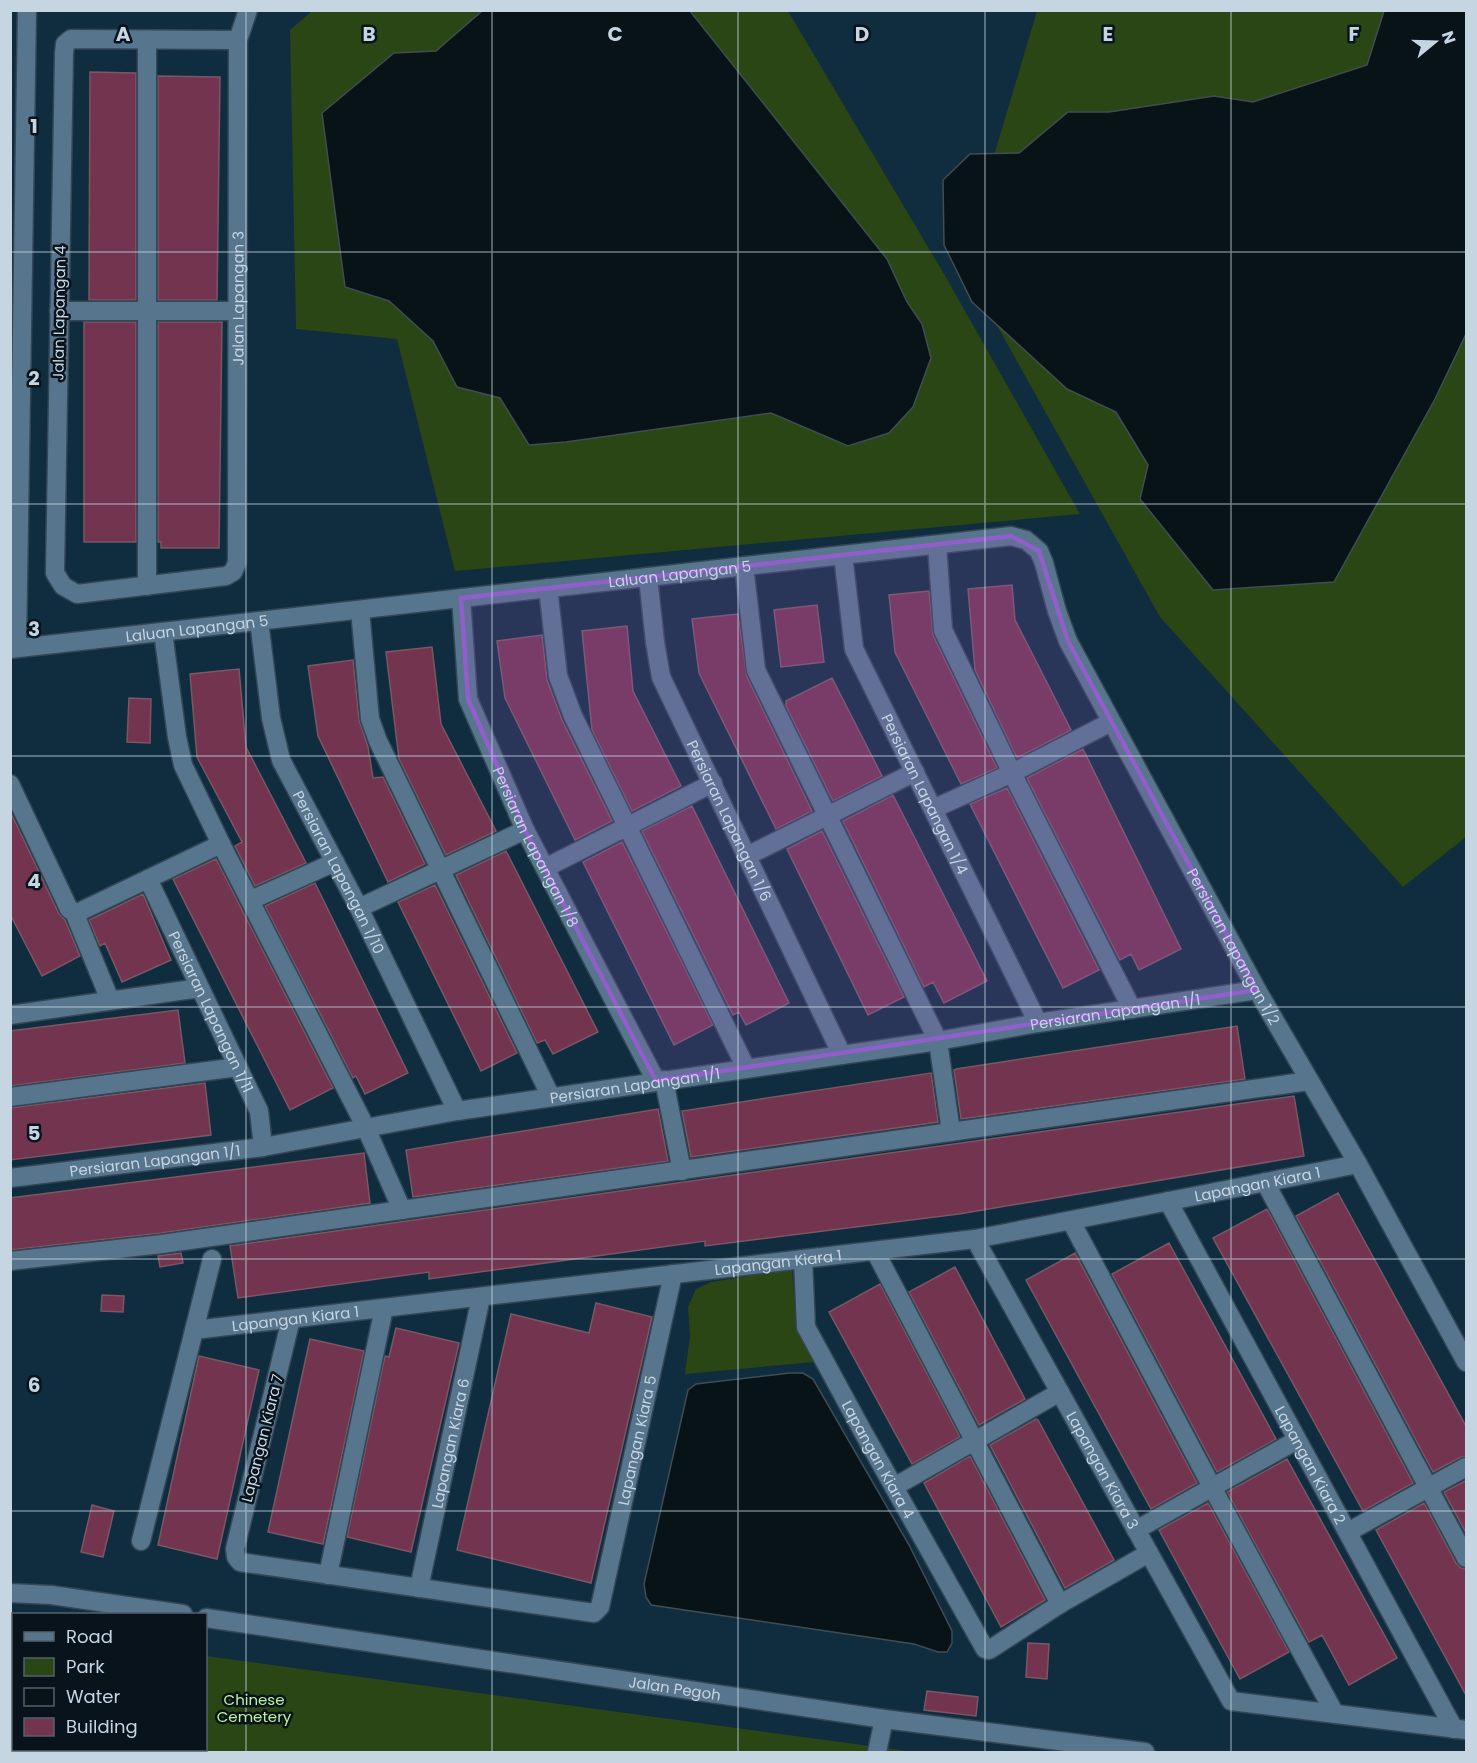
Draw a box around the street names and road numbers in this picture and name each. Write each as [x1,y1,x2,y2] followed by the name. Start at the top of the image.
[227,231,248,366] street label: Jalan Lapangan 3
[47,245,71,381] street label: Jalan Lapangan 4
[607,555,752,592] street label: Laluan Lapangan 5
[124,609,269,646] street label: Laluan Lapangan 5
[877,710,974,878] street label: Persiaran Lapangan 1/4
[682,736,777,905] street label: Persiaran Lapangan 1/6
[488,763,584,931] street label: Persiaran Lapangan 1/8
[288,786,390,957] street label: Persiaran Lapangan 1/10
[1182,864,1285,1028] street label: Persiaran Lapangan 1/2
[164,927,259,1096] street label: Persiaran Lapangan 1/11
[1028,988,1202,1035] street label: Persiaran Lapangan 1/1
[548,1062,721,1108] street label: Persiaran Lapangan 1/1
[68,1139,241,1181] street label: Persiaran Lapangan 1/1
[1193,1161,1322,1206] street label: Lapangan Kiara 1
[713,1244,843,1280] street label: Lapangan Kiara 1
[231,1300,360,1336] street label: Lapangan Kiara 1
[236,1372,288,1504] street label: Lapangan Kiara 7
[612,1373,661,1507] street label: Lapangan Kiara 5
[426,1376,474,1510] street label: Lapangan Kiara 6
[837,1396,920,1522] street label: Lapangan Kiara 4
[1270,1402,1351,1528] street label: Lapangan Kiara 2
[1062,1407,1144,1533] street label: Lapangan Kiara 3
[627,1671,722,1705] street label: Jalan Pegoh

